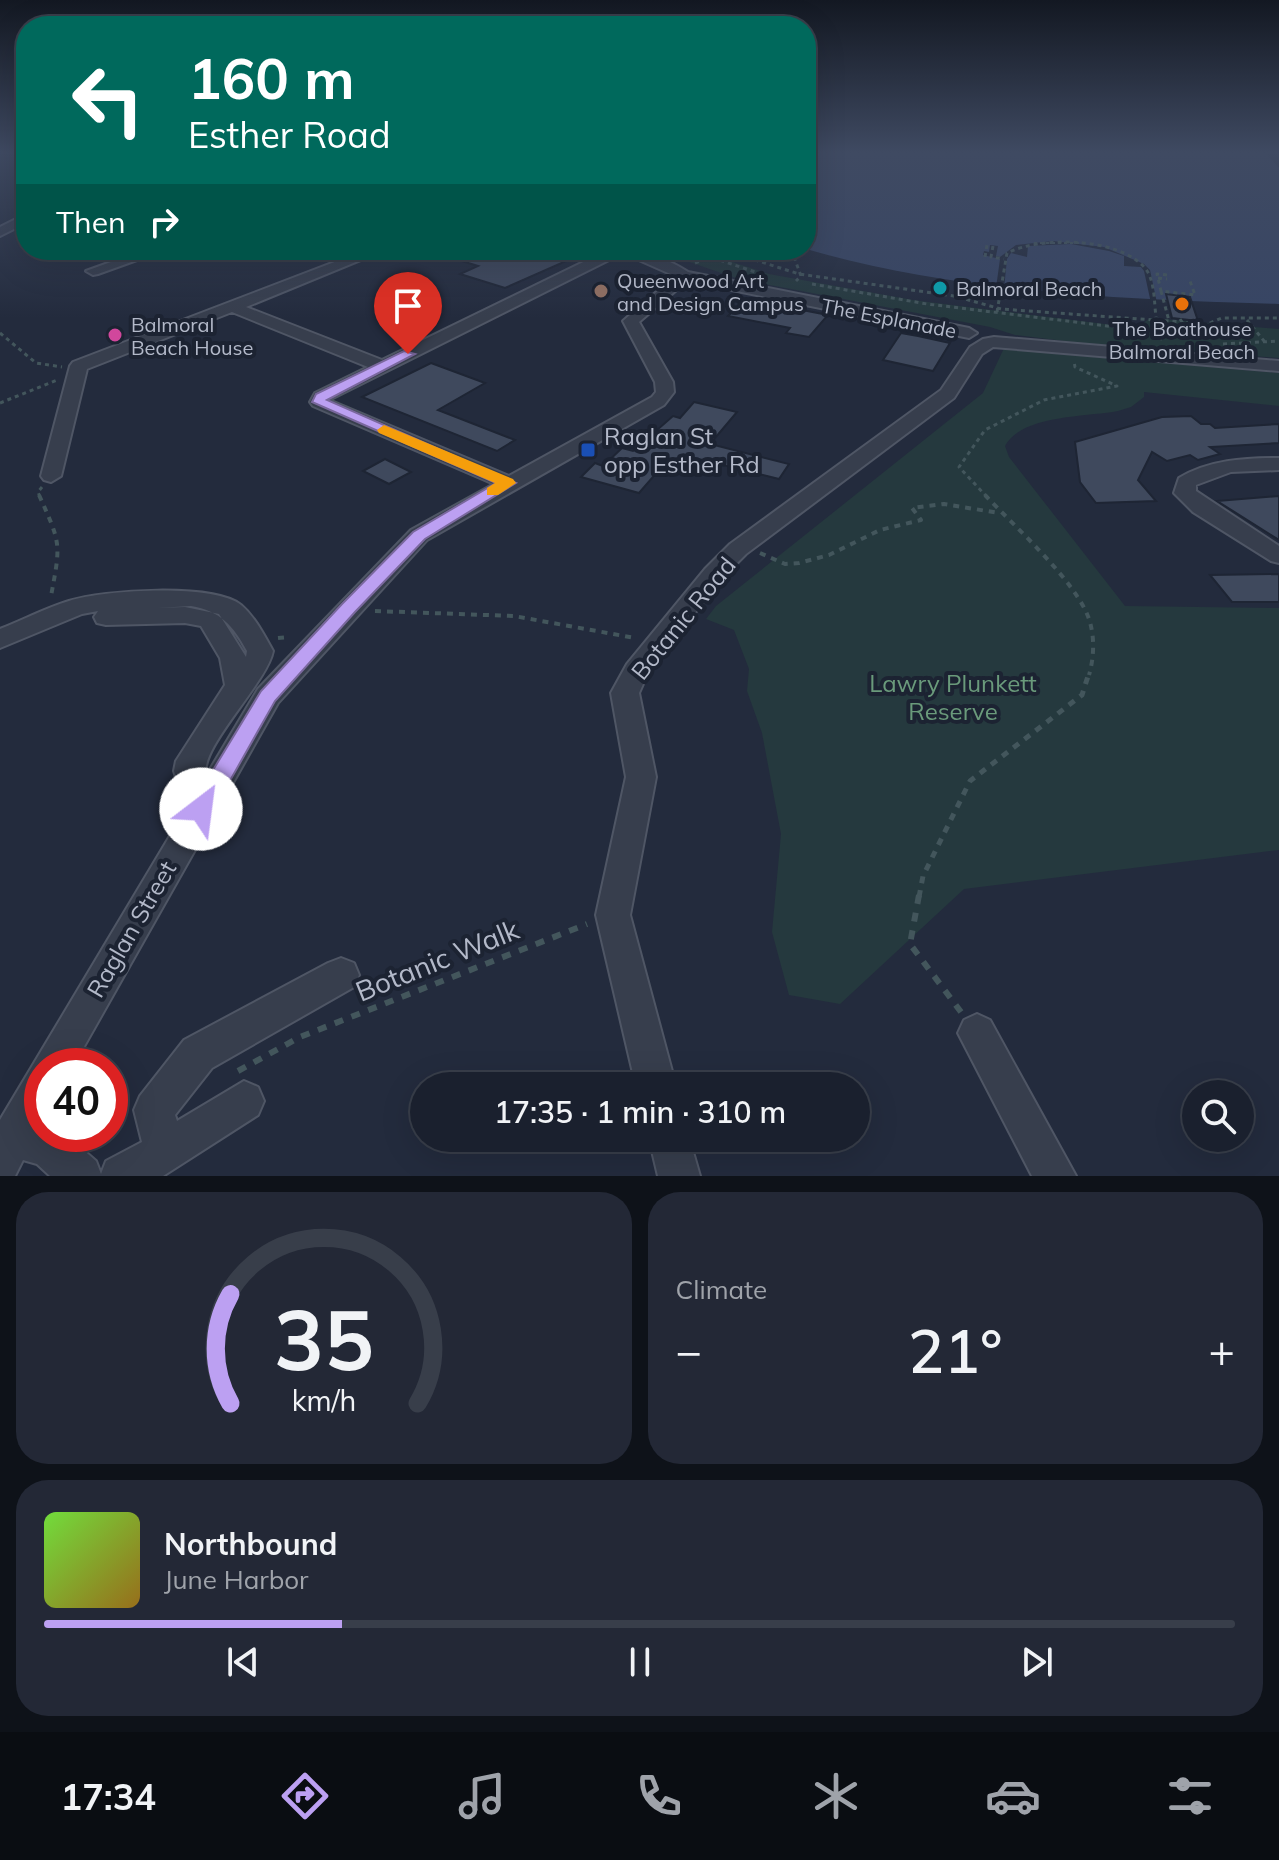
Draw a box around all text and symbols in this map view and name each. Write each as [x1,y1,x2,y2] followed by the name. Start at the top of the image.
[188,43,355,113] text: 160 m
[56,48,160,152] icon: left
[188,112,391,157] text: Esther Road
[142,200,186,244] icon: right
[56,203,126,241] text: Then
[617,268,804,316] place label: Queenwood Art and Design Campus
[374,272,442,354] pin
[956,276,1103,301] place label: Balmoral Beach
[931,279,949,297] marker: Balmoral Beach
[592,282,610,300] marker: Queenwood Art and Design Campus
[386,284,430,328] icon: arrive
[819,293,959,343] street label: The Esplanade
[1173,295,1191,313] marker: The Boathouse Balmoral Beach
[131,312,253,360] place label: Balmoral Beach House
[1109,316,1255,364] place label: The Boathouse Balmoral Beach
[106,326,124,344] marker: Balmoral Beach House
[604,421,760,479] place label: Raglan St opp Esther Rd
[579,441,597,459] marker: Raglan St opp Esther Rd
[624,550,742,686] street label: Botanic Road
[869,668,1037,726] park label: Lawry Plunkett Reserve
[159,767,243,851] position arrow
[80,856,182,1002] street label: Raglan Street
[350,911,524,1009] street label: Botanic Walk
[24,1048,128,1152] speed limit sign: 40
[1182,1080,1254,1152] map controls
[1182,1080,1254,1152] button: search
[494,1093,786,1131] text: 17:35 · 1 min · 310 m
[676,1273,767,1306] text: Climate
[274,1286,374,1391] text: 35
[908,1313,1003,1388] text: 21°
[676,1323,702,1378] text: −
[1209,1323,1235,1378] text: +
[291,1382,356,1418] text: km/h
[164,1525,337,1563] text: Northbound
[164,1563,309,1596] text: June Harbor
[221,1640,265,1684] icon: previous
[618,1640,662,1684] icon: pause
[1015,1640,1059,1684] icon: next
[277,1768,333,1824] icon: directions
[454,1768,510,1824] icon: music
[631,1768,687,1824] icon: phone
[808,1768,864,1824] icon: climate
[985,1768,1041,1824] icon: car
[1162,1768,1218,1824] icon: filters
[61,1774,156,1819] text: 17:34

